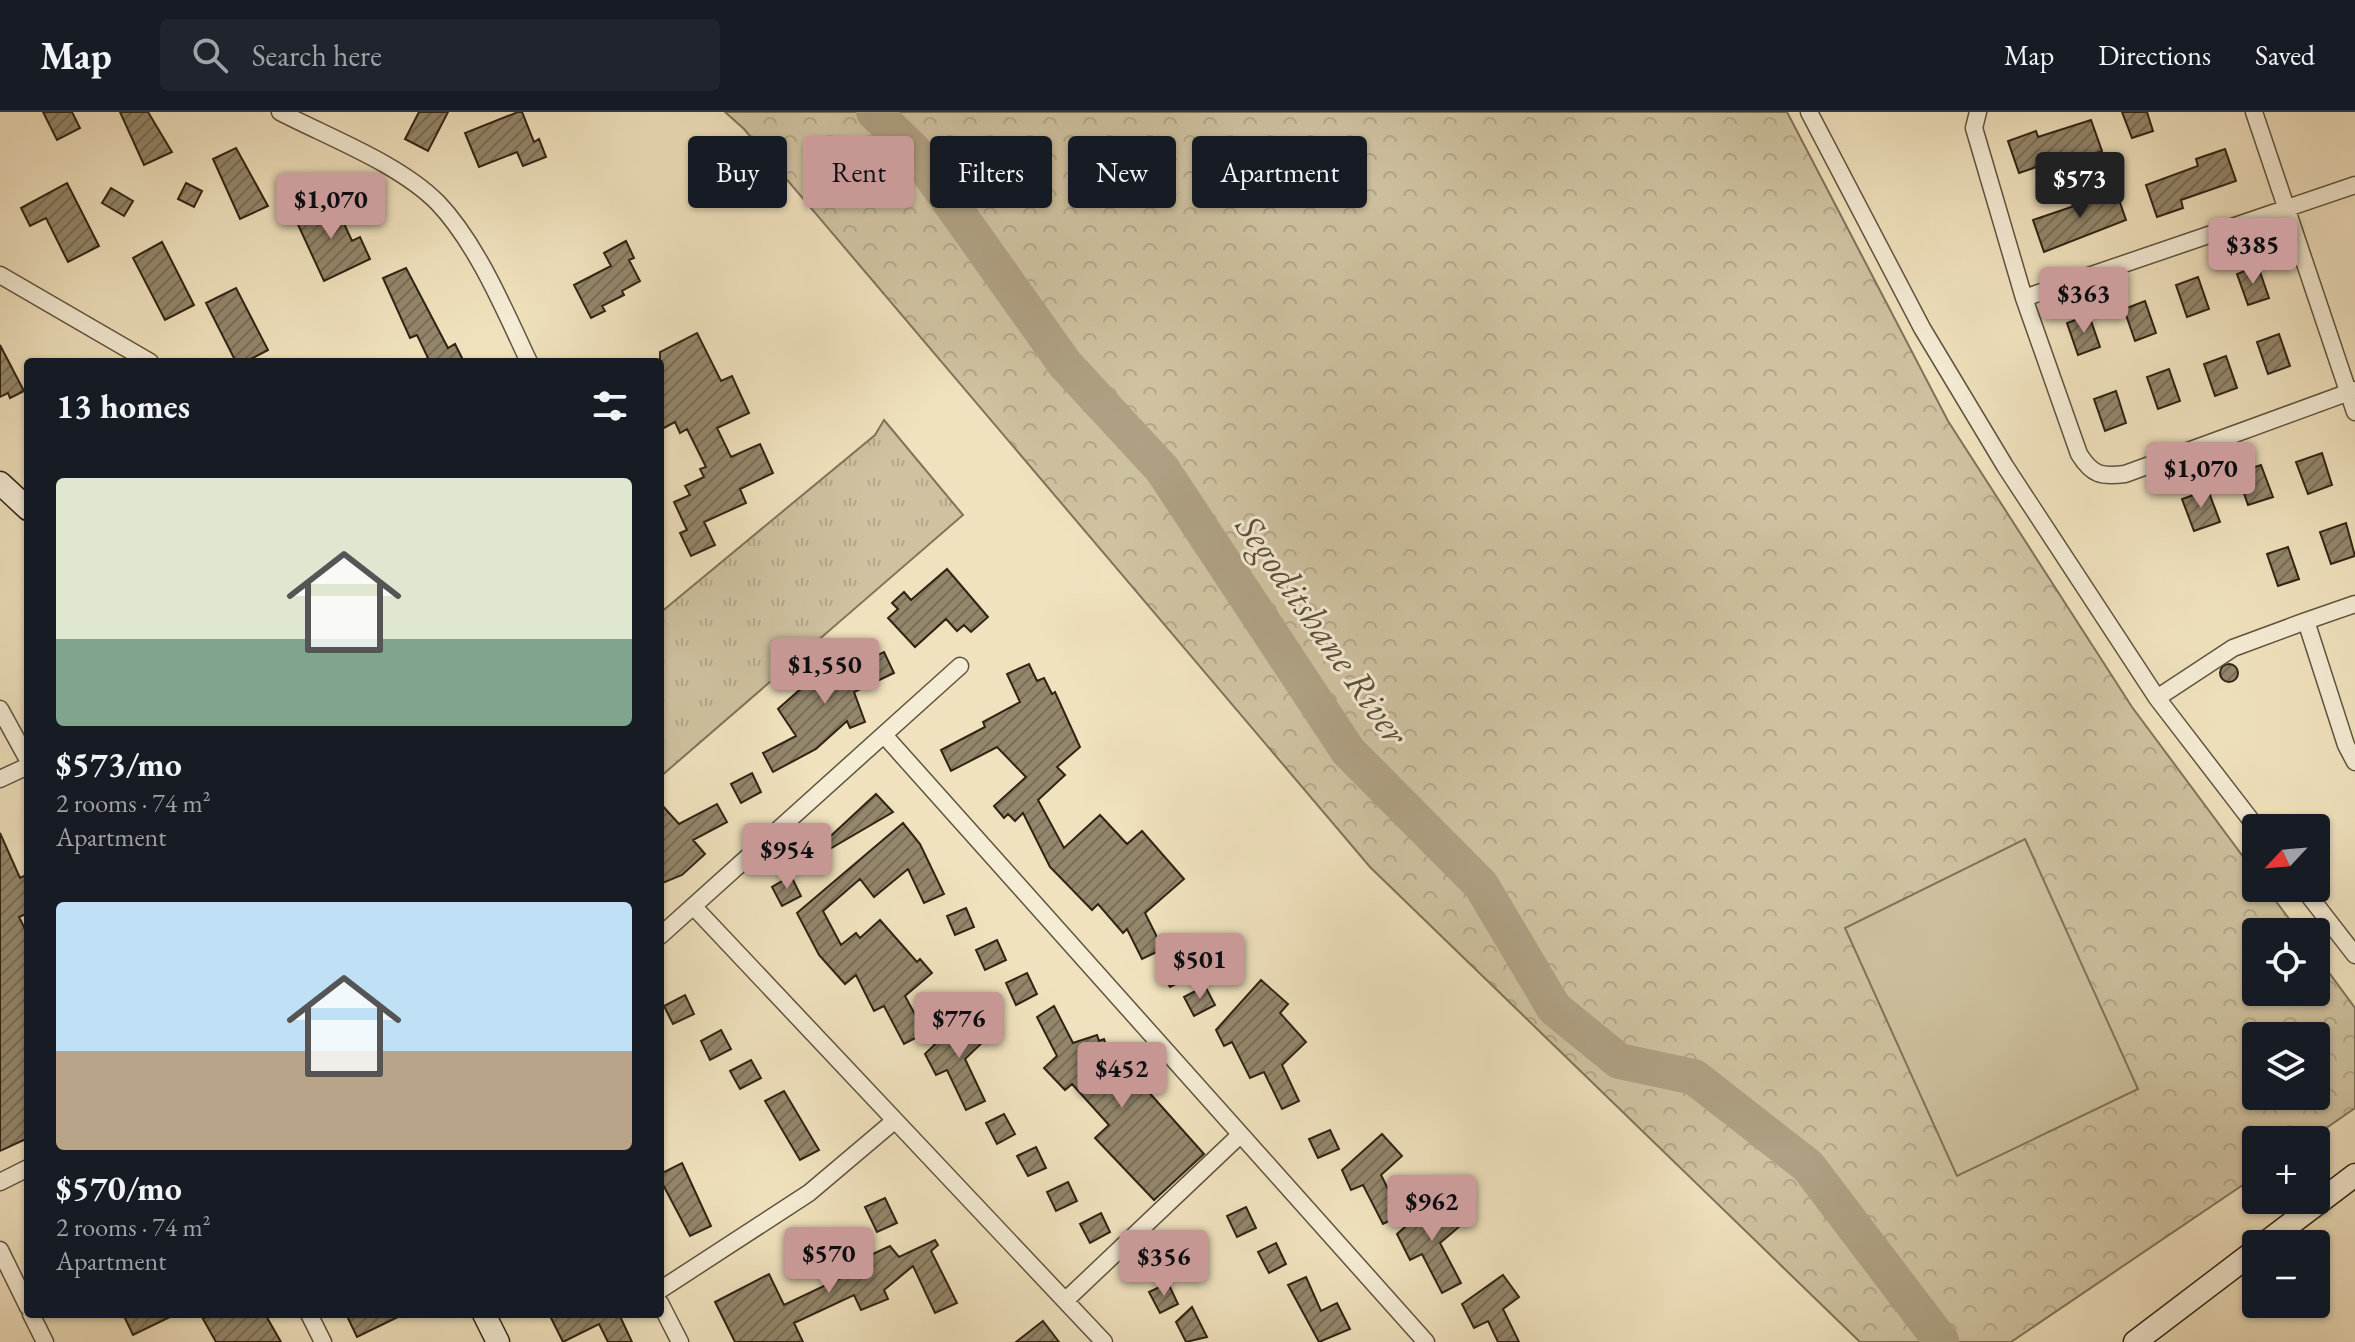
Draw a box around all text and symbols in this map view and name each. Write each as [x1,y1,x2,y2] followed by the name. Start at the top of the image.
[160,19,720,91] search box
[40,31,112,80] text: Map
[188,33,232,77] icon: search
[252,36,382,75] text: Search here
[2004,37,2054,73] text: Map
[2098,37,2211,73] text: Directions
[2255,37,2315,73] text: Saved
[688,136,787,208] chip: Buy
[803,136,914,208] chip: Rent
[930,136,1052,208] chip: Filters
[1068,136,1176,208] chip: New
[1192,136,1367,208] chip: Apartment
[2033,152,2127,220] pin: $573
[2053,161,2107,195] text: $573
[266,173,396,241] pin: $1,070
[294,182,368,216] text: $1,070
[2206,218,2300,286] pin: $385
[2226,227,2280,261] text: $385
[2037,267,2131,335] pin: $363
[2057,276,2111,310] text: $363
[56,384,190,428] text: 13 homes
[588,384,632,428] icon: filters
[2136,442,2266,510] pin: $1,070
[2164,451,2238,485] text: $1,070
[1225,504,1421,755] water label: Segoditshane River
[272,530,416,674] icon: home
[760,638,890,706] pin: $1,550
[788,647,862,681] text: $1,550
[56,742,182,786] text: $573/mo
[56,786,211,820] text: 2 rooms · 74 m²
[2242,814,2330,902] north arrow
[2242,814,2330,1318] map controls
[56,820,166,854] text: Apartment
[740,823,834,891] pin: $954
[760,832,814,866] text: $954
[2242,918,2330,1006] button: locate
[1153,933,1247,1001] pin: $501
[1173,942,1227,976] text: $501
[272,954,416,1098] icon: home
[912,992,1006,1060] pin: $776
[932,1001,986,1035] text: $776
[2242,1022,2330,1110] button: layers
[1075,1042,1169,1110] pin: $452
[1095,1051,1149,1085] text: $452
[2242,1126,2330,1214] button: +
[56,1166,182,1210] text: $570/mo
[1385,1175,1479,1243] pin: $962
[1405,1184,1459,1218] text: $962
[56,1210,211,1244] text: 2 rooms · 74 m²
[782,1227,876,1295] pin: $570
[1117,1230,1211,1298] pin: $356
[2242,1230,2330,1318] button: −
[802,1236,856,1270] text: $570
[1137,1239,1191,1273] text: $356
[56,1244,166,1278] text: Apartment

